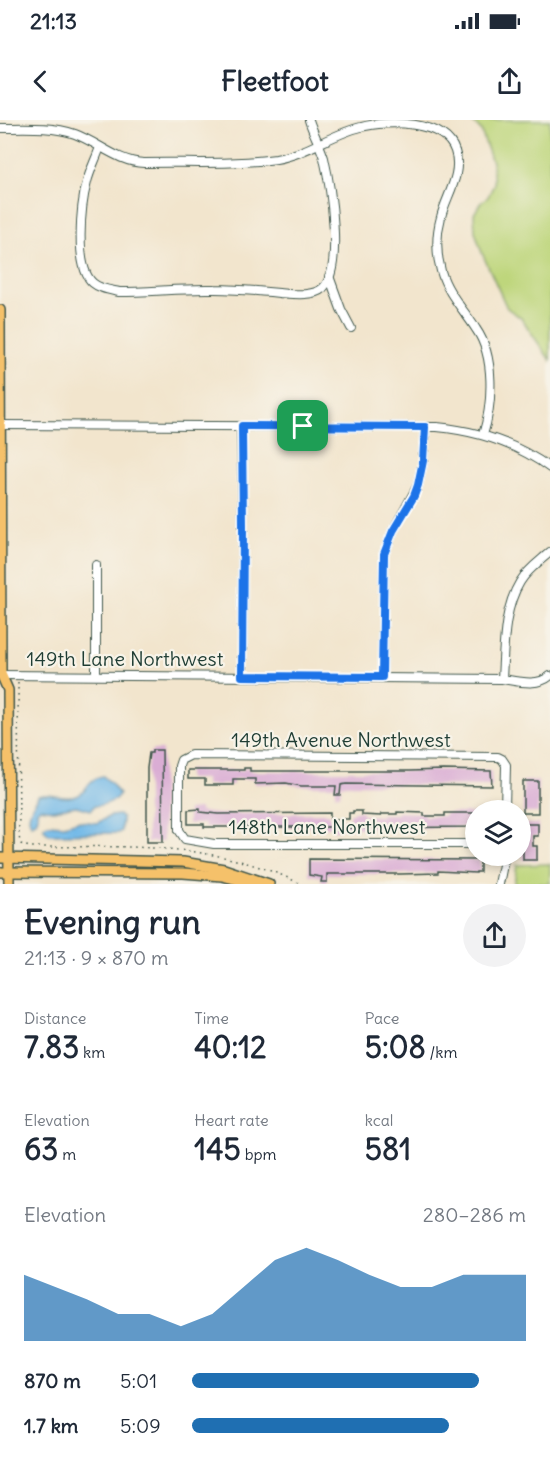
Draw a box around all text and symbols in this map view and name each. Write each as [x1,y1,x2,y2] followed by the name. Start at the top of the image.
[30,7,77,35] text: 21:13
[221,64,329,98] text: Fleetfoot
[24,65,57,98] icon: back
[493,65,526,98] icon: share
[277,400,328,451] pin
[286,409,319,442] icon: arrive
[27,646,224,671] street label: 149th Lane Northwest
[231,727,451,752] street label: 149th Avenue Northwest
[465,800,531,866] map controls
[465,800,531,866] button: layers
[229,814,426,839] street label: 148th Lane Northwest
[24,901,200,943] text: Evening run
[463,904,526,967] button: share
[24,945,169,970] text: 21:13 · 9 × 870 m
[24,1008,86,1028] text: Distance
[194,1008,229,1028] text: Time
[365,1008,399,1028] text: Pace
[24,1028,79,1066] text: 7.83
[194,1028,267,1066] text: 40:12
[365,1028,426,1066] text: 5:08
[79,1042,105,1062] text: km
[426,1042,458,1062] text: /km
[24,1110,90,1130] text: Elevation
[194,1110,269,1130] text: Heart rate
[365,1110,393,1130] text: kcal
[24,1130,58,1168] text: 63
[194,1130,241,1168] text: 145
[365,1130,411,1168] text: 581
[58,1144,76,1164] text: m
[241,1144,277,1164] text: bpm
[24,1202,106,1227] text: Elevation
[423,1202,526,1227] text: 280–286 m
[24,1368,81,1393] text: 870 m
[120,1368,157,1393] text: 5:01
[24,1413,78,1438] text: 1.7 km
[120,1413,161,1438] text: 5:09

